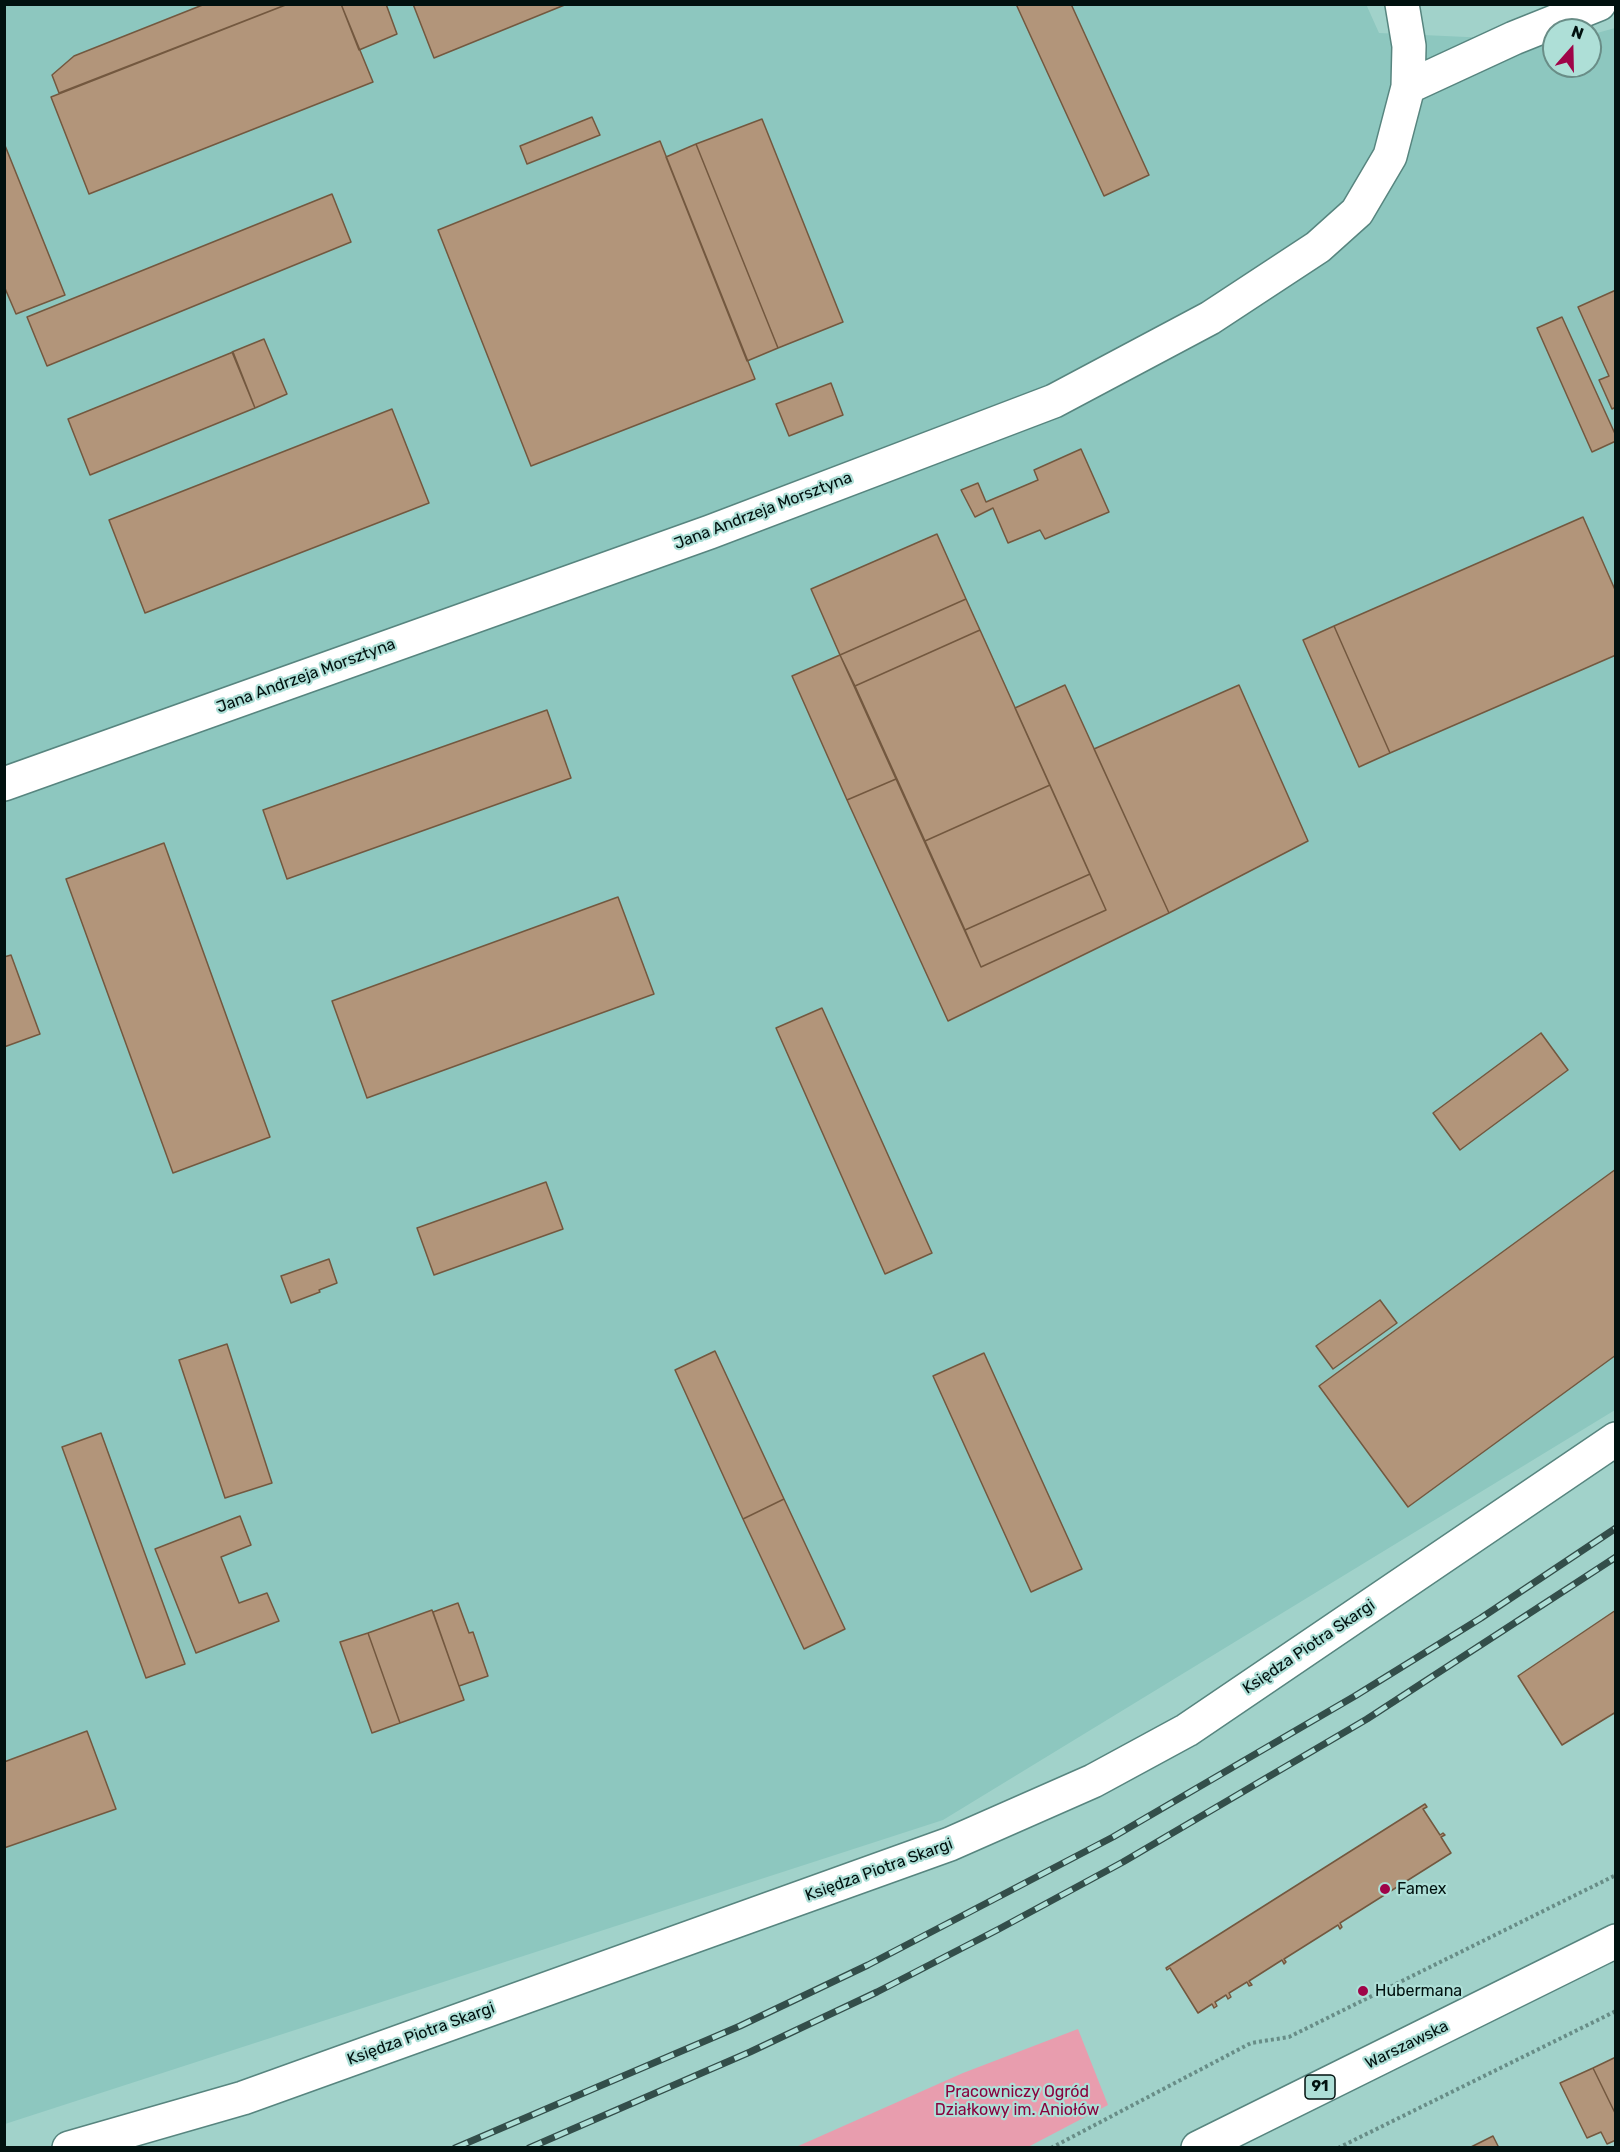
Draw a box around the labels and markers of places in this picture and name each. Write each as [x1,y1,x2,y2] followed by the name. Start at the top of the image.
[1397,1879,1446,1899] place label: Famex
[1378,1882,1392,1896] marker: Famex
[1375,1981,1462,2001] place label: Hubermana
[1356,1984,1370,1998] marker: Hubermana

